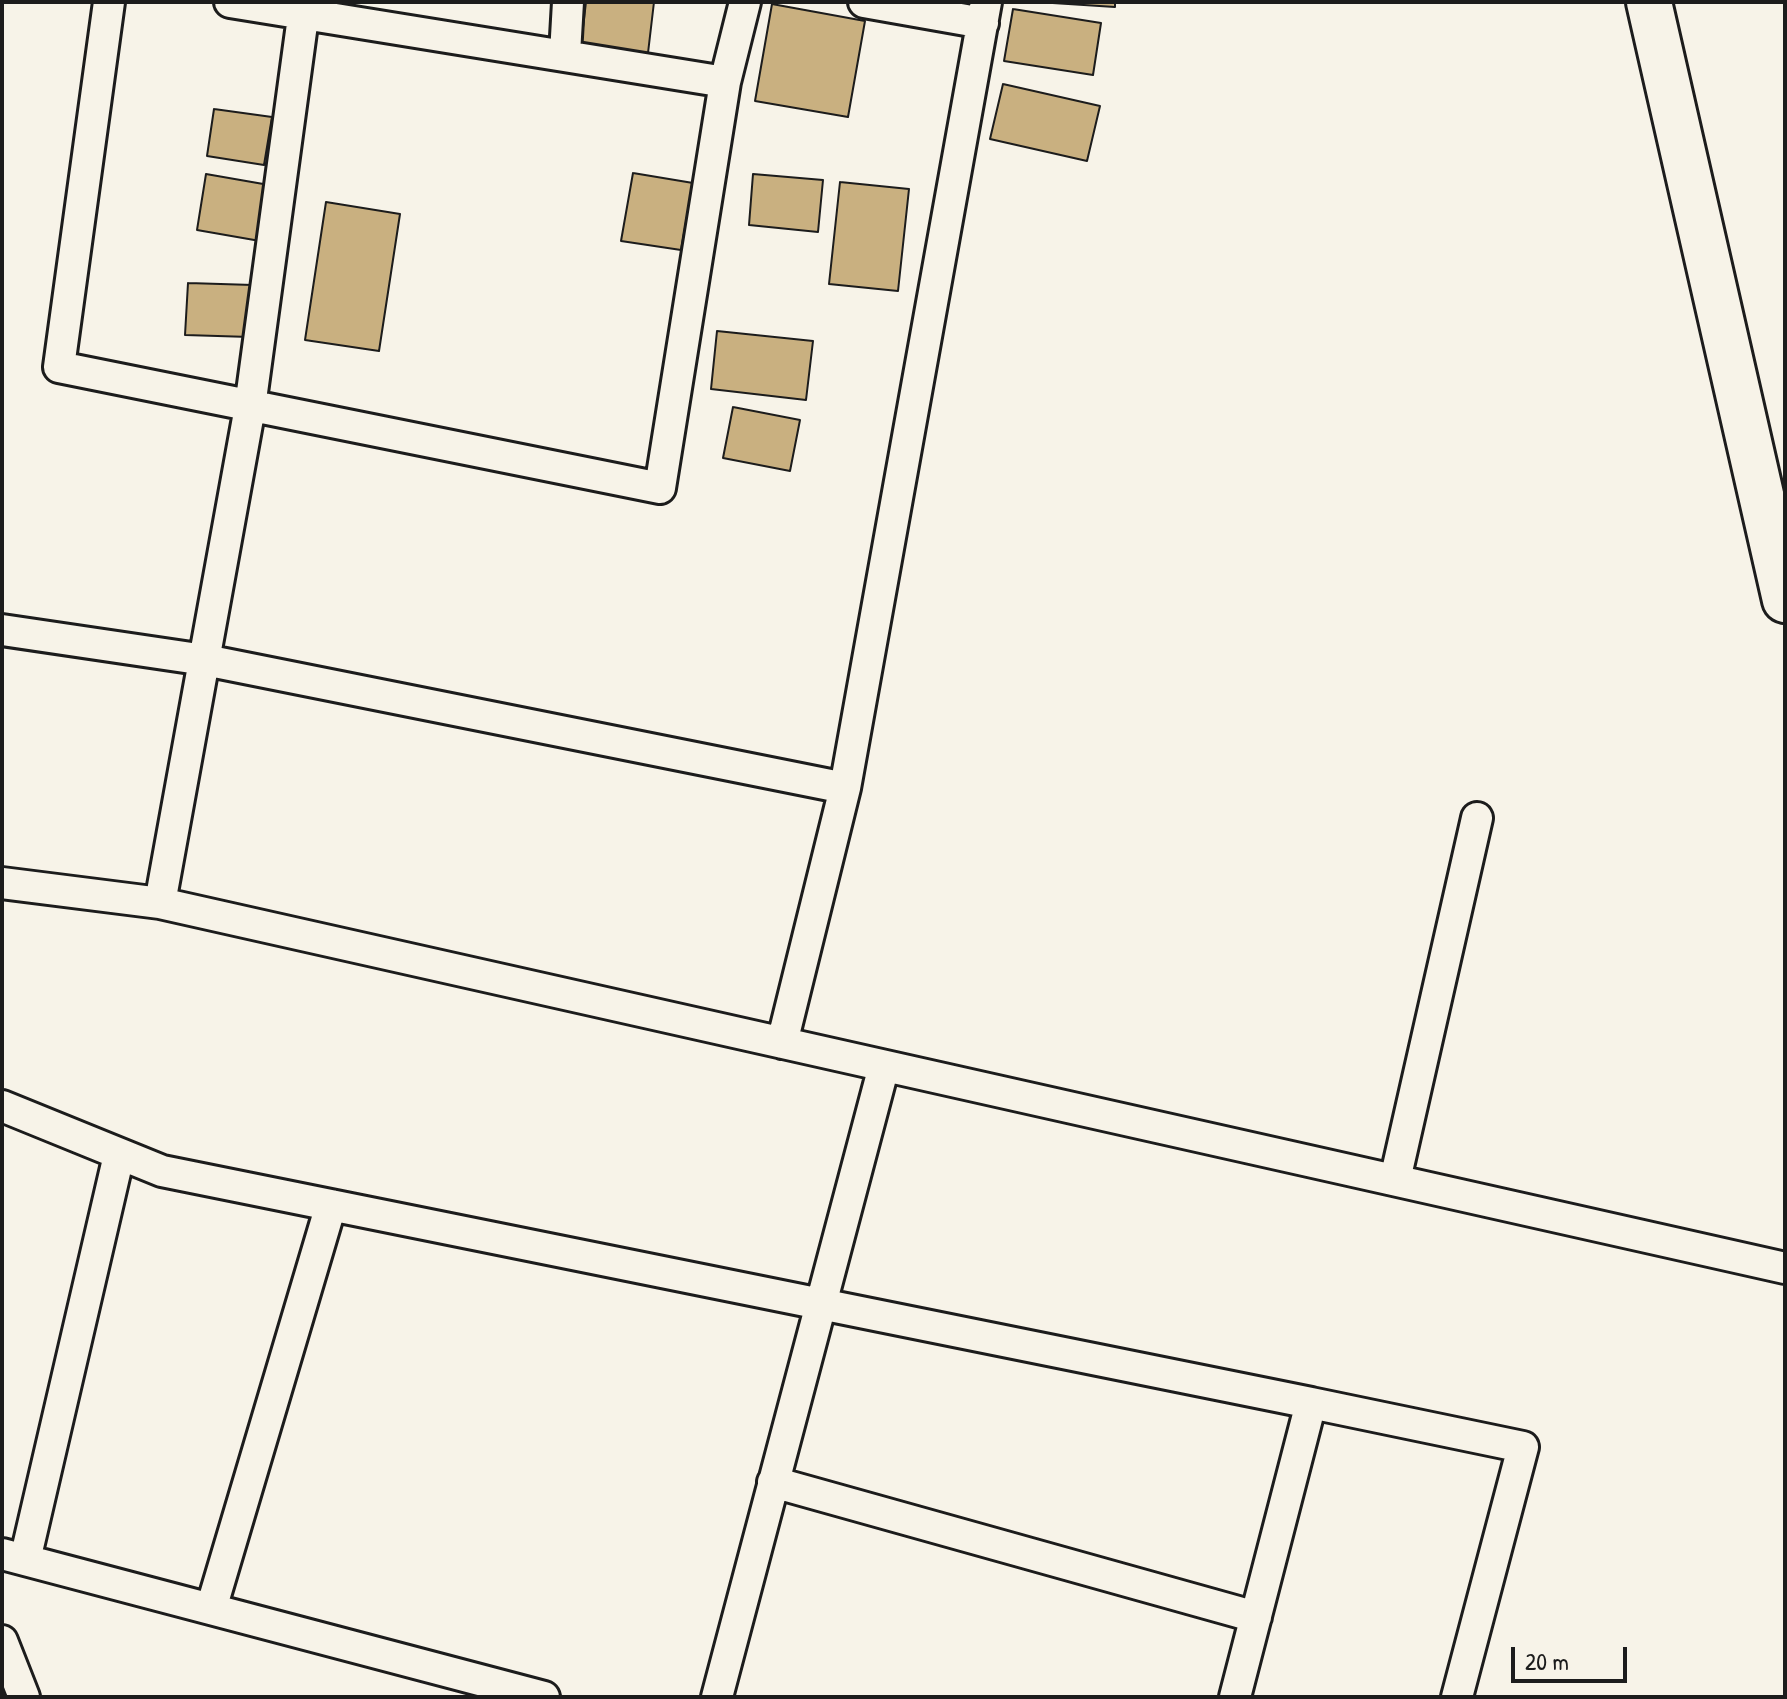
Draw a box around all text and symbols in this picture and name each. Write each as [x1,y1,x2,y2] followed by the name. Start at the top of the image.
[1515,1631,1631,1681] scale bar
[1525,1645,1569,1677] text: 20 m

